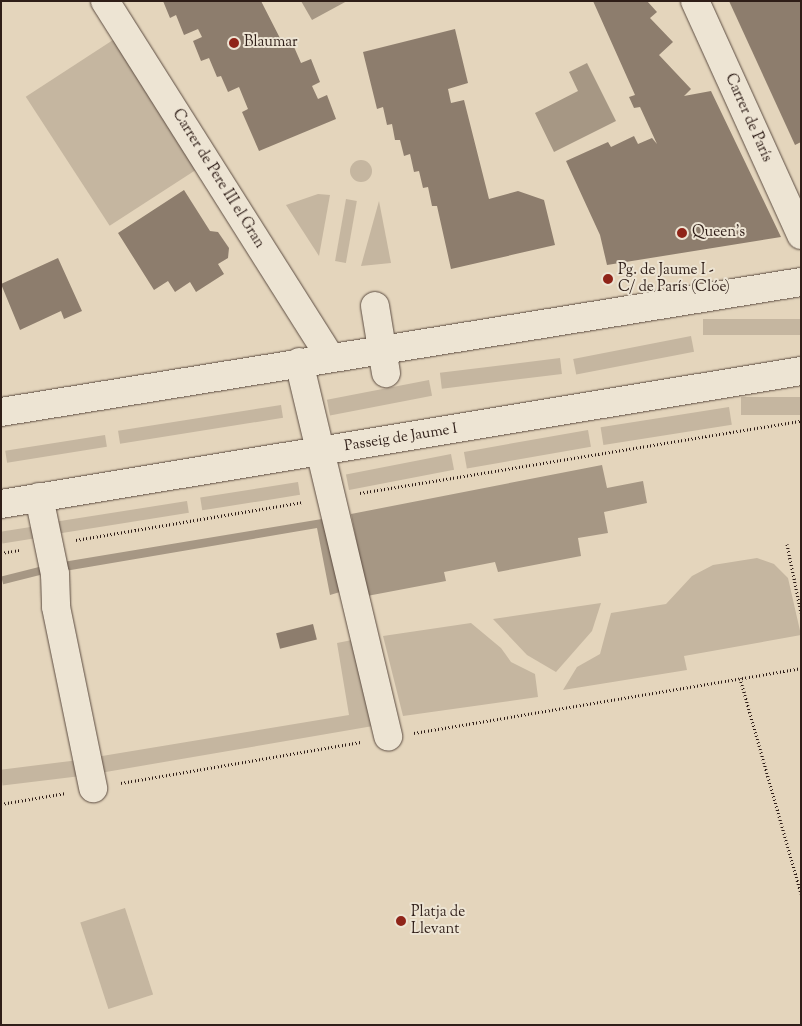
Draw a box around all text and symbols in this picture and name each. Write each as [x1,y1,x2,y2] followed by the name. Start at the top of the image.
[244,34,298,52] place label: Blaumar
[228,37,240,49] marker: Blaumar
[720,71,776,165] street label: Carrer de París
[168,106,268,252] street label: Carrer de Pere III el Gran
[692,224,745,242] place label: Queen's
[676,227,688,239] marker: Queen's
[618,261,730,296] place label: Pg. de Jaume I - C/ de París (Clóe)
[602,273,614,285] marker: Pg. de Jaume I - C/ de París (Clóe)
[343,420,459,456] street label: Passeig de Jaume I
[411,903,465,938] place label: Platja de Llevant
[395,915,407,927] marker: Platja de Llevant

